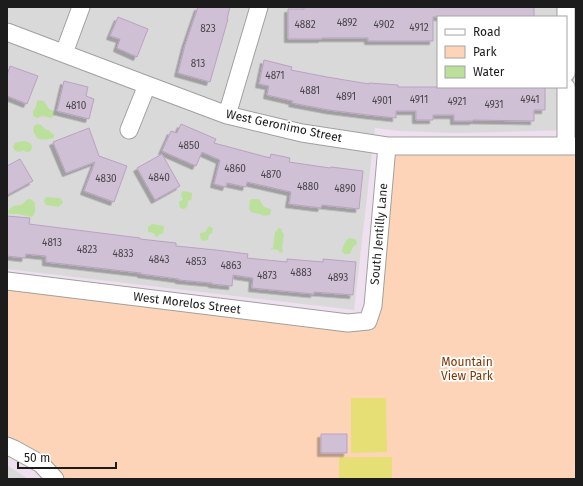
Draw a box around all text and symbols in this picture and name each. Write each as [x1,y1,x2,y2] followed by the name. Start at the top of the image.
[437,16,567,88] legend
[337,17,357,29] house number: 4892
[294,19,316,31] house number: 4882
[374,19,394,31] house number: 4902
[409,22,429,34] house number: 4912
[200,23,216,35] house number: 823
[473,25,501,39] text: Road
[473,45,497,59] text: Park
[191,58,205,70] house number: 813
[473,65,505,79] text: Water
[265,70,285,82] house number: 4871
[300,85,320,97] house number: 4881
[336,91,356,103] house number: 4891
[410,94,428,106] house number: 4911
[520,94,540,106] house number: 4941
[372,95,392,107] house number: 4901
[447,96,467,108] house number: 4921
[484,99,504,111] house number: 4931
[66,100,87,112] house number: 4810
[225,107,344,145] street label: West Geronimo Street
[178,140,200,152] house number: 4850
[224,163,246,175] house number: 4860
[261,169,282,181] house number: 4870
[148,172,170,184] house number: 4840
[95,173,117,185] house number: 4830
[297,181,319,193] house number: 4880
[334,183,356,195] house number: 4890
[368,183,390,285] street label: South Jentilly Lane
[42,237,62,249] house number: 4813
[77,244,97,256] house number: 4823
[113,248,133,260] house number: 4833
[149,254,169,266] house number: 4843
[186,256,206,268] house number: 4853
[220,260,242,272] house number: 4863
[290,267,312,279] house number: 4883
[257,270,277,282] house number: 4873
[328,272,348,284] house number: 4893
[132,289,242,317] street label: West Morelos Street
[441,355,494,383] park label: Mountain View Park
[18,444,116,470] scale bar
[24,451,50,465] text: 50 m

